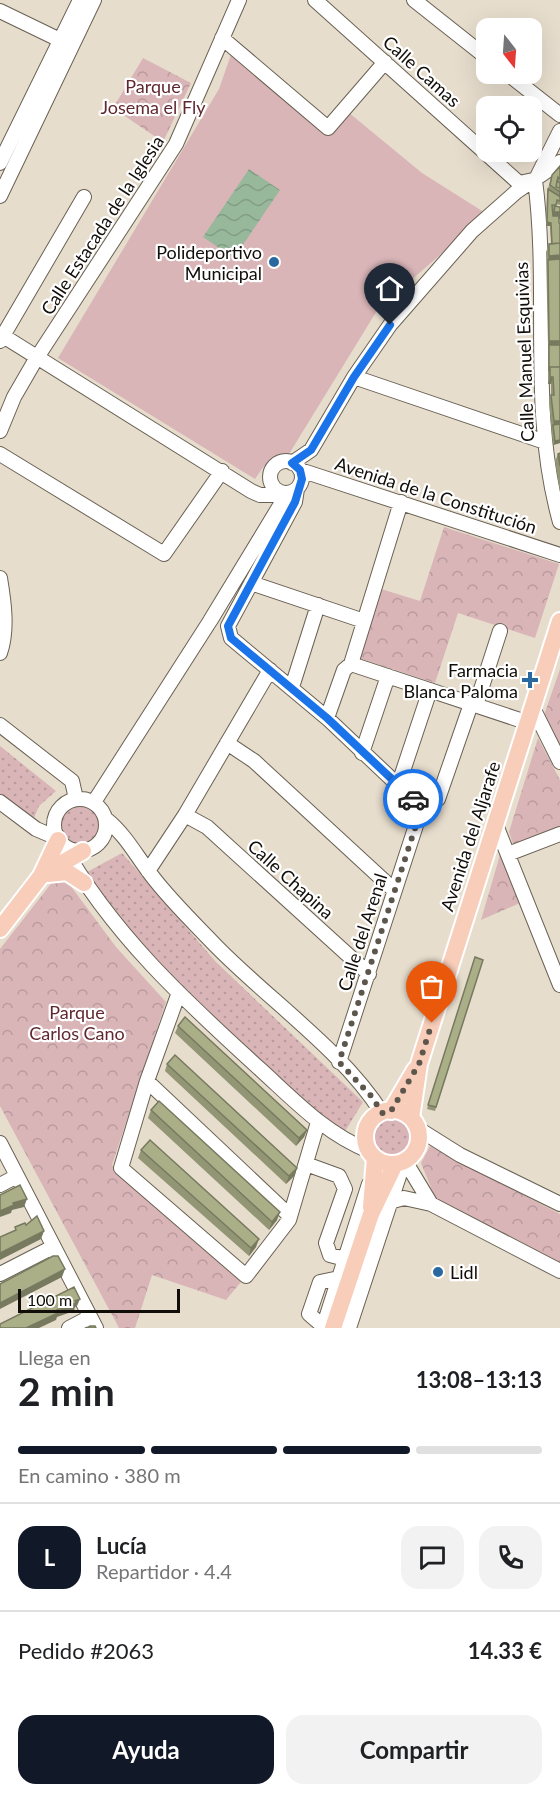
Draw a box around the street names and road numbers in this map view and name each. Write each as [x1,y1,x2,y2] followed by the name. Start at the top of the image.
[379,31,465,111] street label: Calle Camas
[36,131,168,319] street label: Calle Estacada de la Iglesia
[510,261,538,442] street label: Calle Manuel Esquivias
[332,452,540,538] street label: Avenida de la Constitución
[435,758,505,914] street label: Avenida del Aljarafe
[244,835,338,923] street label: Calle Chapina
[333,870,391,994] street label: Calle del Arenal

